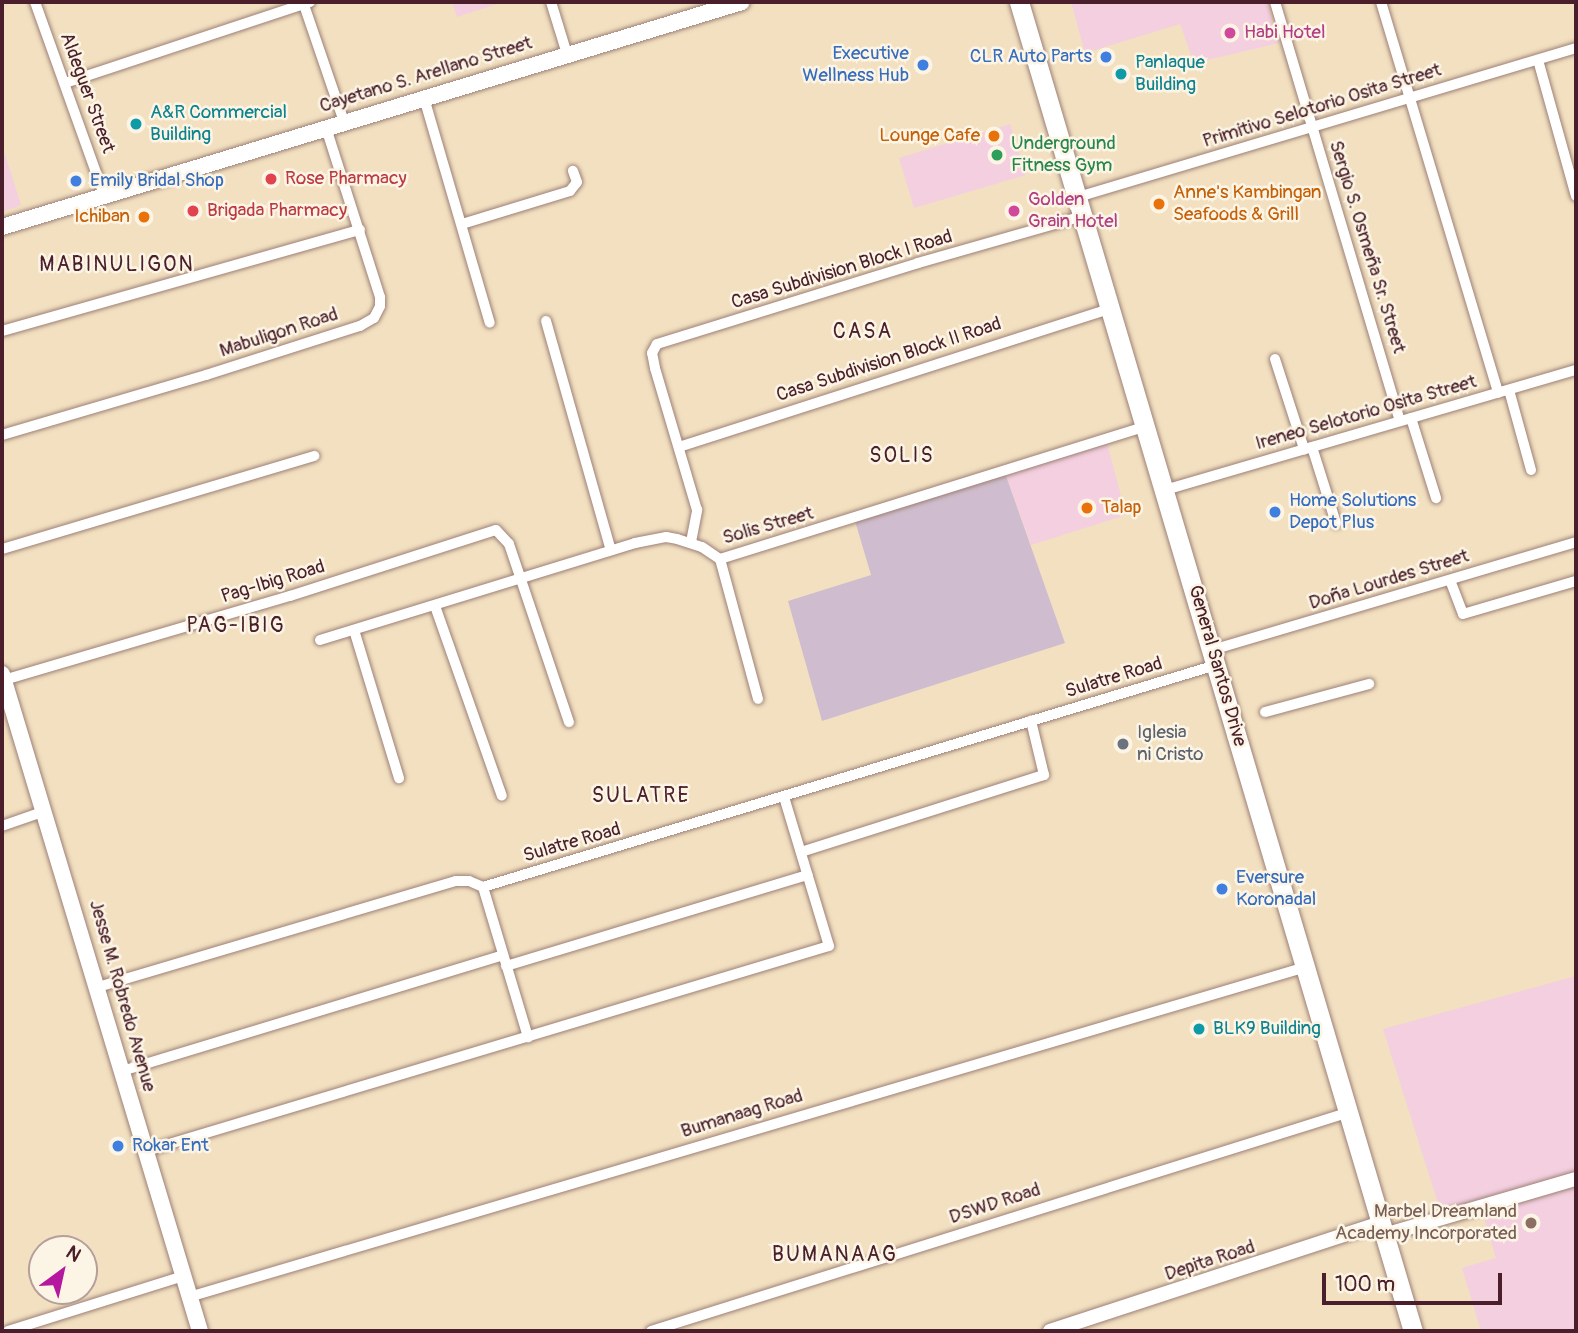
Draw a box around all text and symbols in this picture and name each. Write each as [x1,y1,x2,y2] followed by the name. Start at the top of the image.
[1244,22,1325,44] place label: Habi Hotel
[1222,25,1238,41] marker: Habi Hotel
[55,30,119,156] street label: Aldeguer Street
[317,32,535,118] street label: Cayetano S. Arellano Street
[802,43,909,87] place label: Executive Wellness Hub
[970,46,1092,68] place label: CLR Auto Parts
[1098,49,1114,65] marker: CLR Auto Parts
[1135,52,1205,96] place label: Panlaque Building
[915,57,931,73] marker: Executive Wellness Hub
[1200,59,1444,153] street label: Primitivo Selotorio Osita Street
[1113,66,1129,82] marker: Panlaque Building
[150,102,287,146] place label: A&R Commercial Building
[128,116,144,132] marker: A&R Commercial Building
[879,125,980,147] place label: Lounge Cafe
[986,128,1002,144] marker: Lounge Cafe
[1011,133,1116,177] place label: Underground Fitness Gym
[1324,138,1410,356] street label: Sergio S. Osmeña Sr. Street
[989,147,1005,163] marker: Underground Fitness Gym
[285,168,407,190] place label: Rose Pharmacy
[90,170,224,192] place label: Emily Bridal Shop
[263,171,279,187] marker: Rose Pharmacy
[68,173,84,189] marker: Emily Bridal Shop
[1173,182,1322,226] place label: Anne's Kambingan Seafoods & Grill
[1028,189,1118,233] place label: Golden Grain Hotel
[1151,196,1167,212] marker: Anne's Kambingan Seafoods & Grill
[207,200,347,222] place label: Brigada Pharmacy
[185,203,201,219] marker: Brigada Pharmacy
[1006,203,1022,219] marker: Golden Grain Hotel
[74,206,130,228] place label: Ichiban
[136,209,152,225] marker: Ichiban
[729,225,955,315] street label: Casa Subdivision Block I Road
[41,252,193,278] district label: MABINULIGON
[217,303,341,363] street label: Mabuligon Road
[774,313,1004,407] street label: Casa Subdivision Block II Road
[833,319,893,345] district label: CASA
[1253,371,1479,455] street label: Ireneo Selotorio Osita Street
[870,443,934,469] district label: SOLIS
[1289,490,1416,534] place label: Home Solutions Depot Plus
[1101,497,1142,519] place label: Talap
[1079,500,1095,516] marker: Talap
[720,502,816,550] street label: Solis Street
[1267,504,1283,520] marker: Home Solutions Depot Plus
[1306,545,1472,615] street label: Doña Lourdes Street
[218,555,328,609] street label: Pag-Ibig Road
[1183,583,1251,749] street label: General Santos Drive
[187,613,285,639] district label: PAG-IBIG
[1063,652,1165,704] street label: Sulatre Road
[1137,722,1203,766] place label: Iglesia ni Cristo
[1115,736,1131,752] marker: Iglesia ni Cristo
[593,783,689,809] district label: SULATRE
[521,818,623,868] street label: Sulatre Road
[1236,867,1316,911] place label: Eversure Koronadal
[1214,881,1230,897] marker: Eversure Koronadal
[84,898,160,1094] street label: Jesse M. Robredo Avenue
[1213,1018,1321,1040] place label: BLK9 Building
[1191,1021,1207,1037] marker: BLK9 Building
[678,1085,806,1143] street label: Bumanaag Road
[132,1135,209,1157] place label: Rokar Ent
[110,1138,126,1154] marker: Rokar Ent
[946,1179,1044,1229] street label: DSWD Road
[1335,1201,1517,1245] place label: Marbel Dreamland Academy Incorporated
[1523,1215,1539,1231] marker: Marbel Dreamland Academy Incorporated
[28,1235,98,1305] north arrow
[1162,1236,1258,1286] street label: Depita Road
[61,1240,85,1268] text: N
[773,1242,897,1268] district label: BUMANAAG
[1326,1260,1506,1304] scale bar
[1335,1271,1395,1298] text: 100 m

